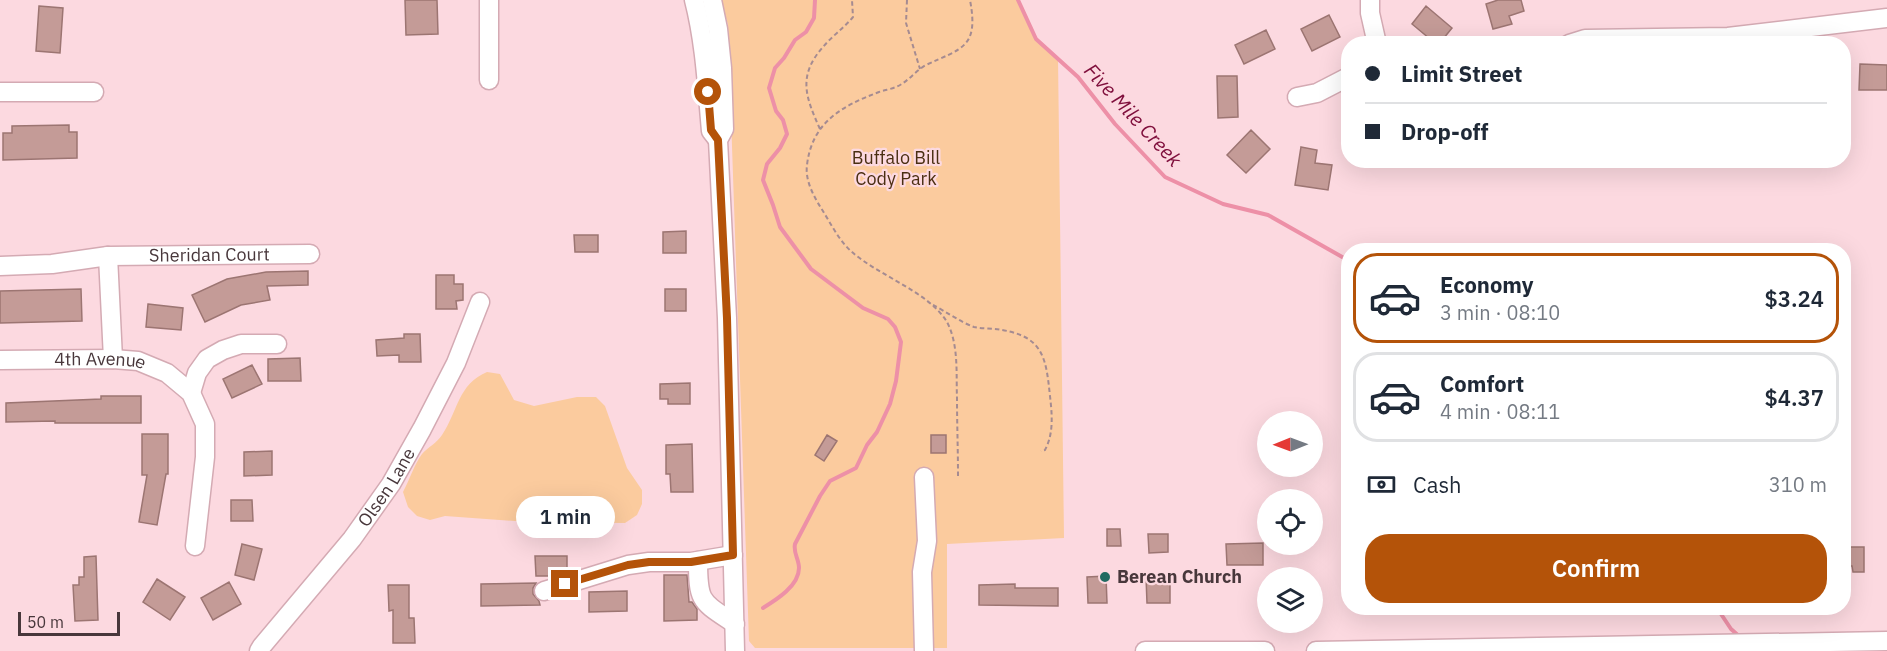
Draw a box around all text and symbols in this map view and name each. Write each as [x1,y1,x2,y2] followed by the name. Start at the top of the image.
[1079,57,1189,173] water label: Five Mile Creek
[1401,59,1523,88] text: Limit Street
[694,78,721,105] route start
[1401,117,1488,146] text: Drop-off
[852,146,940,190] park label: Buffalo Bill Cody Park
[149,242,270,267] street label: Sheridan Court
[1440,270,1534,299] text: Economy
[1368,271,1422,325] icon: car
[1765,284,1824,313] text: $3.24
[1440,299,1560,326] text: 3 min · 08:10
[54,347,150,374] street label: 4th Avenue
[1440,369,1524,398] text: Comfort
[1368,370,1422,424] icon: car
[1765,383,1824,412] text: $4.37
[1440,398,1560,425] text: 4 min · 08:11
[1257,411,1323,477] north arrow
[1257,411,1323,633] map controls
[352,443,420,531] street label: Olsen Lane
[1365,468,1398,501] icon: cash
[1413,470,1462,499] text: Cash
[1769,471,1827,498] text: 310 m
[1257,489,1323,555] button: locate
[516,497,614,539] callout: 1 min
[540,503,591,530] text: 1 min
[1365,534,1827,603] button: Confirm
[1117,565,1242,588] place label: Berean Church
[1257,567,1323,633] button: layers
[551,570,578,597] route end
[1098,570,1112,584] marker: Berean Church
[18,609,120,636] scale bar
[27,612,64,632] text: 50 m

